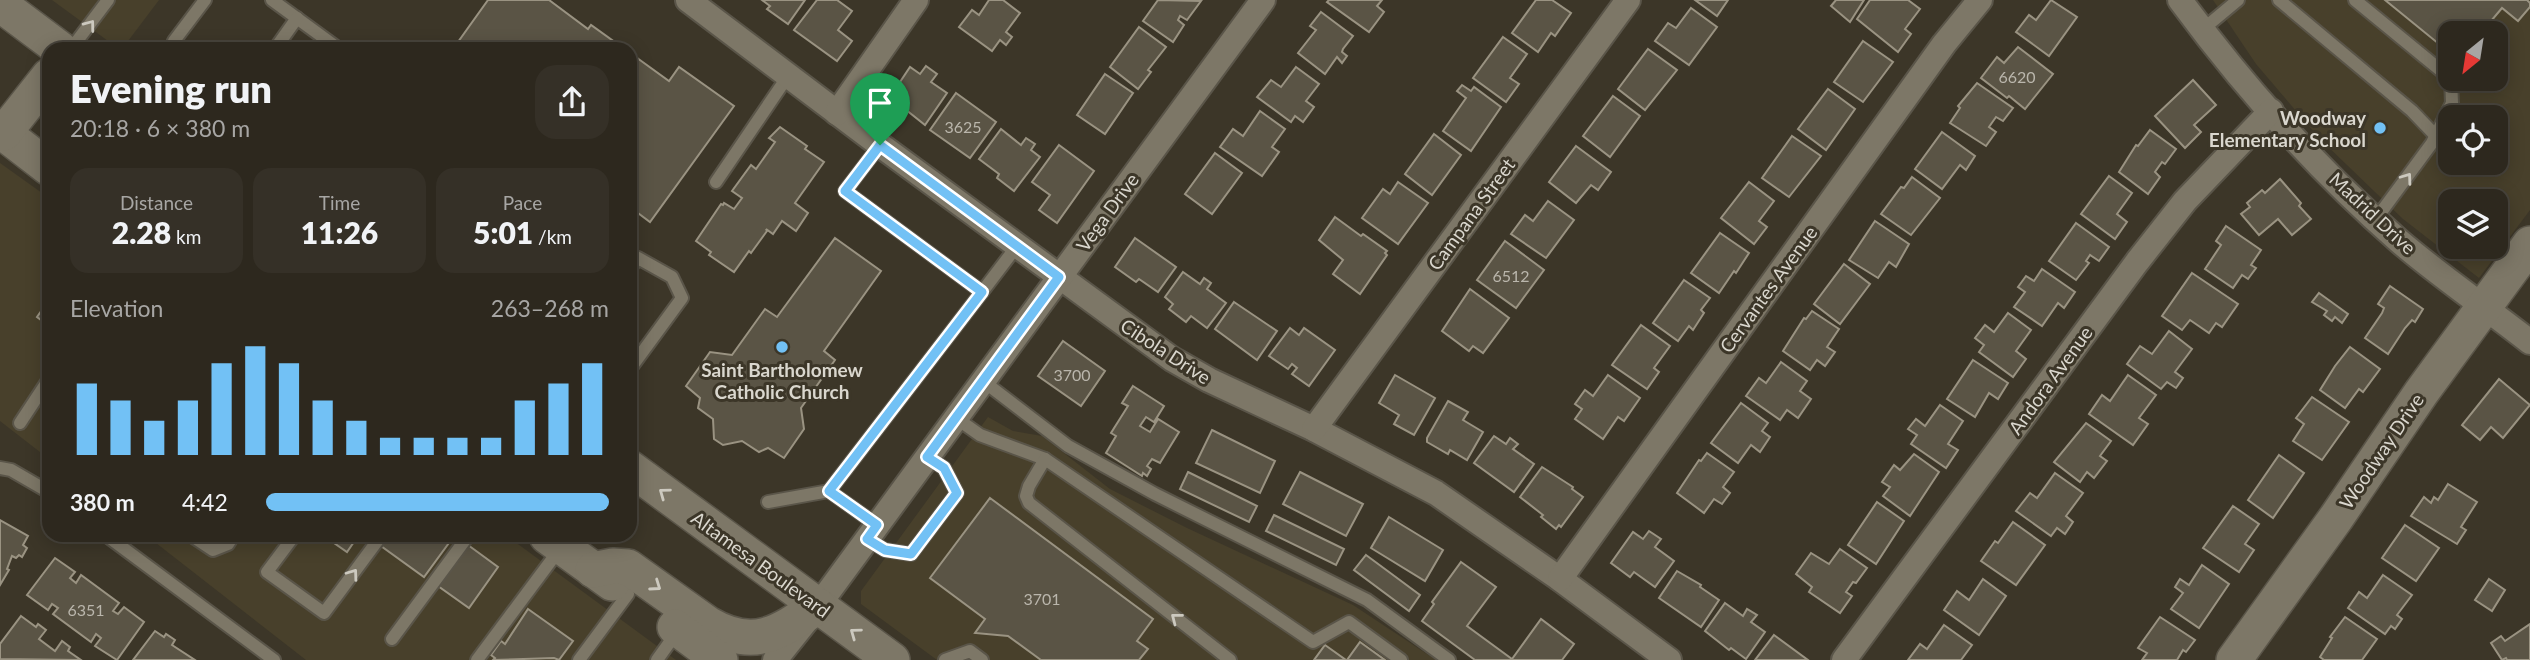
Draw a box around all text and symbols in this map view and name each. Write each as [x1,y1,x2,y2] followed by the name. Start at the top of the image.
[82,20,94,33] one-way arrow
[2438,21,2508,91] north arrow
[2438,21,2508,259] map controls
[70,65,272,111] text: Evening run
[535,65,609,139] button: share
[1998,67,2036,86] house number: 6620
[850,73,910,145] pin
[861,84,899,122] icon: arrive
[2438,105,2508,175] button: locate
[2209,106,2367,151] place label: Woodway Elementary School
[70,114,250,142] text: 20:18 · 6 × 380 m
[944,117,982,136] house number: 3625
[2372,120,2388,136] marker: Woodway Elementary School
[1423,153,1519,274] street label: Campana Street
[2325,167,2421,259] street label: Madrid Drive
[1071,168,1143,256] street label: Vega Drive
[2398,173,2411,186] one-way arrow
[2438,189,2508,259] button: layers
[120,191,193,214] text: Distance
[319,191,360,214] text: Time
[503,191,542,214] text: Pace
[112,214,171,250] text: 2.28
[301,214,378,250] text: 11:26
[473,214,533,250] text: 5:01
[1714,221,1822,357] street label: Cervantes Avenue
[171,225,201,248] text: km
[533,225,572,248] text: /km
[1492,266,1530,285] house number: 6512
[70,294,163,322] text: Elevation
[491,294,609,322] text: 263–268 m
[1117,313,1215,389] street label: Cibola Drive
[2003,321,2097,439] street label: Andora Avenue
[774,339,790,355] marker: Saint Bartholomew Catholic Church
[701,358,864,403] place label: Saint Bartholomew Catholic Church
[1053,365,1091,384] house number: 3700
[2334,389,2428,513] street label: Woodway Drive
[70,488,135,516] text: 380 m
[182,488,228,516] text: 4:42
[659,489,672,502] one-way arrow
[687,506,835,622] street label: Altamesa Boulevard
[345,569,357,582] one-way arrow
[648,578,661,590] one-way arrow
[1023,589,1061,608] house number: 3701
[67,600,105,619] house number: 6351
[1171,614,1183,627] one-way arrow
[850,629,863,641] one-way arrow

